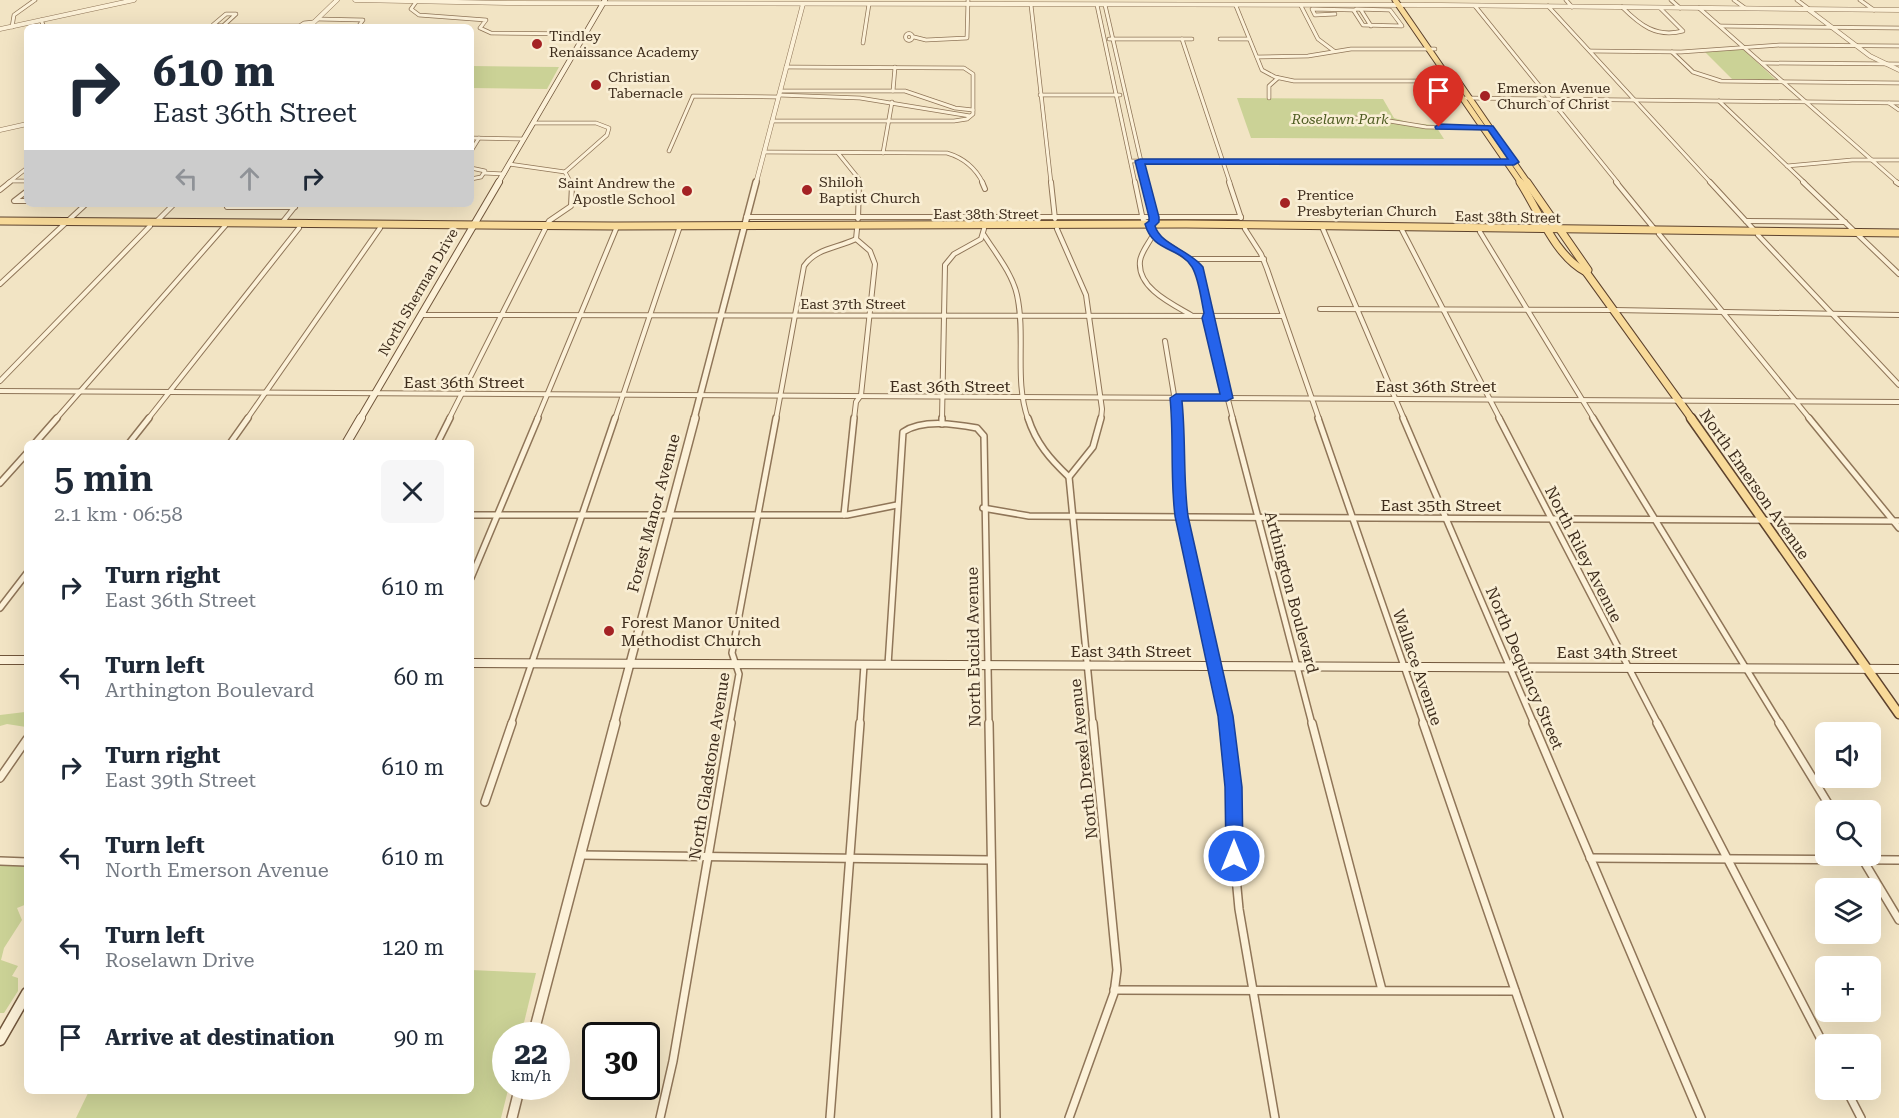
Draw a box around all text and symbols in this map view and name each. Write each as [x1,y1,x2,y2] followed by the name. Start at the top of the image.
[549,28,700,60] place label: Tindley Renaissance Academy
[530,37,544,51] marker: Tindley Renaissance Academy
[153,47,275,96] text: 610 m
[54,48,132,126] icon: right
[1413,65,1464,127] pin
[608,69,683,101] place label: Christian Tabernacle
[1422,74,1455,107] icon: arrive
[589,78,603,92] marker: Christian Tabernacle
[1497,80,1610,112] place label: Emerson Avenue Church of Christ
[1478,89,1492,103] marker: Emerson Avenue Church of Christ
[153,97,357,129] text: East 36th Street
[1290,111,1389,127] park label: Roselawn Park
[170,162,203,195] icon: left
[233,162,266,195] icon: ahead
[296,162,329,195] icon: right
[819,174,920,206] place label: Shiloh Baptist Church
[558,175,676,207] place label: Saint Andrew the Apostle School
[800,183,814,197] marker: Shiloh Baptist Church
[680,184,694,198] marker: Saint Andrew the Apostle School
[1297,187,1437,219] place label: Prentice Presbyterian Church
[1278,196,1292,210] marker: Prentice Presbyterian Church
[933,206,1039,222] street label: East 38th Street
[1455,208,1561,226] street label: East 38th Street
[375,225,461,358] street label: North Sherman Drive
[800,296,906,312] street label: East 37th Street
[404,373,524,392] street label: East 36th Street
[890,377,1010,396] street label: East 36th Street
[1376,377,1496,396] street label: East 36th Street
[1695,406,1814,563] street label: North Emerson Avenue
[623,432,684,595] street label: Forest Manor Avenue
[54,458,153,500] text: 5 min
[381,460,444,523] button: close
[1541,483,1626,626] street label: North Riley Avenue
[1381,496,1501,515] street label: East 35th Street
[54,502,183,526] text: 2.1 km · 06:58
[1261,509,1322,675] street label: Arthington Boulevard
[105,563,220,588] text: Turn right
[963,566,984,727] street label: North Euclid Avenue
[54,571,87,604] icon: right
[381,575,444,600] text: 610 m
[1482,584,1567,752] street label: North Dequincy Street
[105,588,256,612] text: East 36th Street
[1389,606,1446,728] street label: Wallace Avenue
[621,613,780,650] place label: Forest Manor United Methodist Church
[602,624,616,638] marker: Forest Manor United Methodist Church
[1071,642,1191,661] street label: East 34th Street
[1557,643,1677,662] street label: East 34th Street
[105,653,205,678] text: Turn left
[54,661,87,694] icon: left
[394,665,444,690] text: 60 m
[685,671,734,861] street label: North Gladstone Avenue
[105,678,314,702] text: Arthington Boulevard
[1066,678,1101,840] street label: North Drexel Avenue
[1815,722,1881,1100] map controls
[1815,722,1881,788] button: sound
[105,743,220,768] text: Turn right
[54,751,87,784] icon: right
[381,755,444,780] text: 610 m
[105,768,256,792] text: East 39th Street
[1815,800,1881,866] button: search
[1202,824,1266,888] position arrow
[105,833,205,858] text: Turn left
[54,841,87,874] icon: left
[381,845,444,870] text: 610 m
[105,858,329,882] text: North Emerson Avenue
[1815,878,1881,944] button: layers
[105,923,205,948] text: Turn left
[54,931,87,964] icon: left
[381,935,444,960] text: 120 m
[105,948,254,972] text: Roselawn Drive
[1815,956,1881,1022] button: +
[54,1021,87,1054] icon: arrive
[582,1022,660,1100] speed limit sign: 30
[105,1025,334,1050] text: Arrive at destination
[394,1025,444,1050] text: 90 m
[1815,1034,1881,1100] button: −
[514,1036,548,1071] text: 22
[511,1067,551,1085] text: km/h

